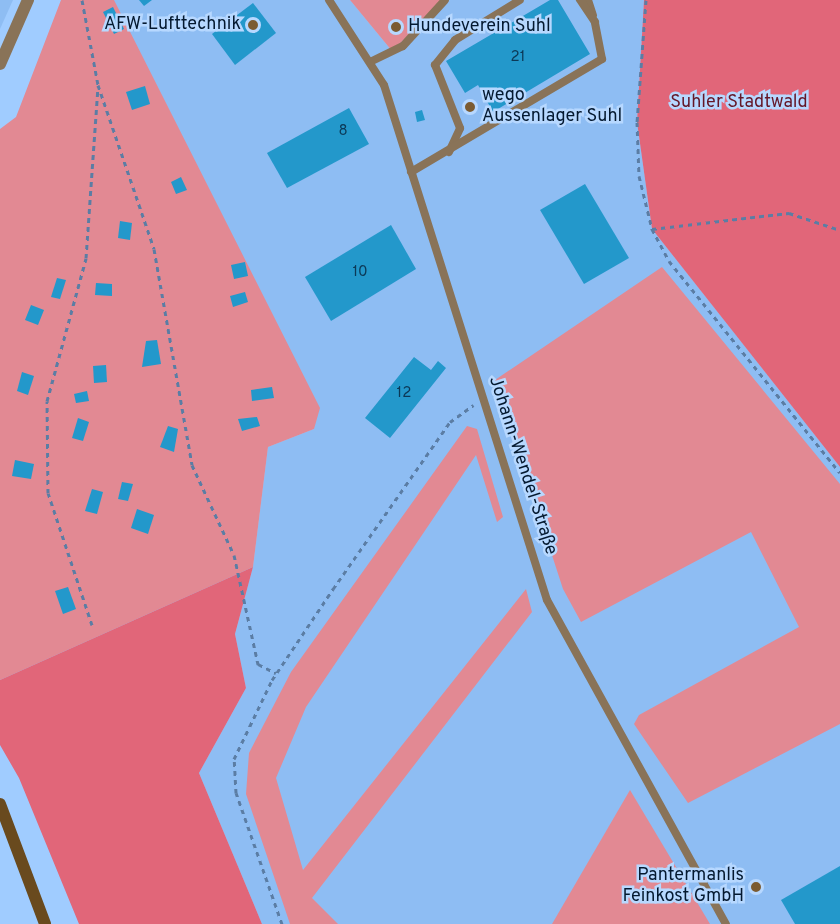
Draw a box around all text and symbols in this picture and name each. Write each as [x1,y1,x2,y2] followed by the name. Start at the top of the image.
[104,14,241,36] place label: AFW-Lufttechnik
[408,16,551,38] place label: Hundeverein Suhl
[246,18,260,32] marker: AFW-Lufttechnik
[389,20,403,34] marker: Hundeverein Suhl
[511,49,525,67] house number: 21
[482,86,622,128] place label: wego Aussenlager Suhl
[670,92,808,114] park label: Suhler Stadtwald
[463,100,477,114] marker: wego Aussenlager Suhl
[338,123,348,141] house number: 8
[352,264,368,282] house number: 10
[483,374,561,558] street label: Johann-Wendel-Straße
[397,385,411,403] house number: 12
[622,866,744,908] place label: Pantermanlis Feinkost GmbH
[749,880,763,894] marker: Pantermanlis Feinkost GmbH

